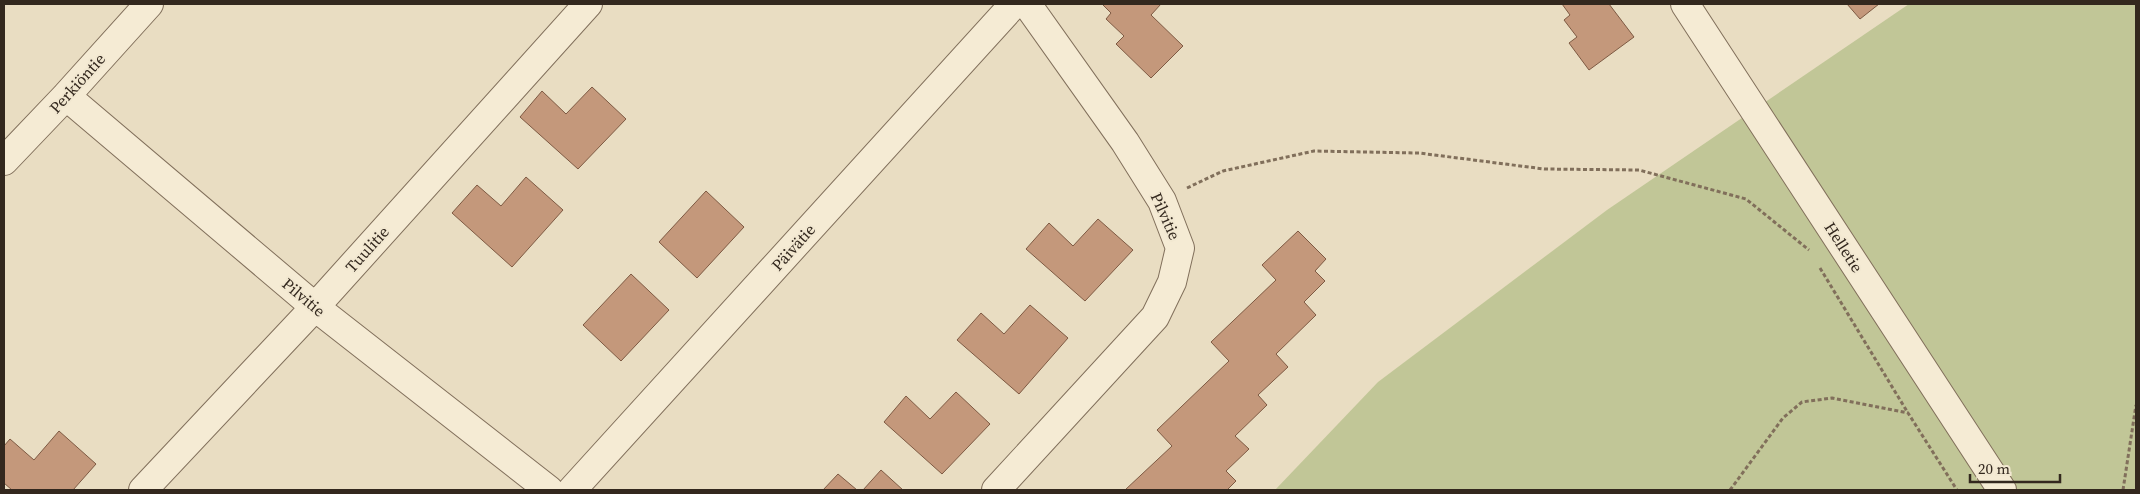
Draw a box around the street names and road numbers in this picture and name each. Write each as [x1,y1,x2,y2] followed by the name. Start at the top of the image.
[44,48,110,118] street label: Perkiöntie
[1146,189,1186,243] street label: Pilvitie
[1819,217,1869,277] street label: Helletie
[766,219,820,275] street label: Päivätie
[340,221,394,277] street label: Tuulitie
[278,273,330,321] street label: Pilvitie

